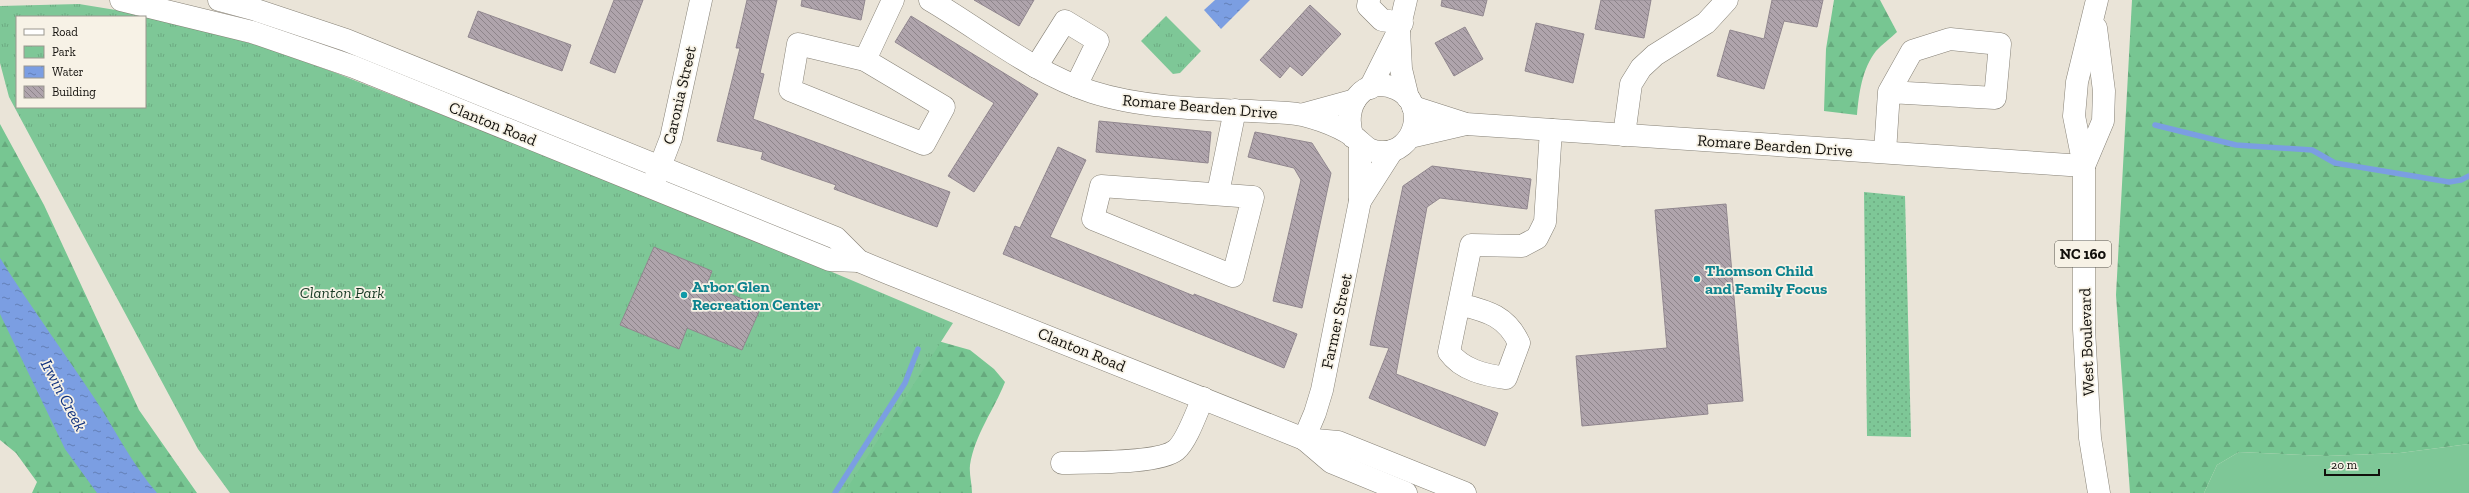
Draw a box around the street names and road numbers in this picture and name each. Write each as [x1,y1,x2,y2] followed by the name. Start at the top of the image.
[659,44,700,146] street label: Caronia Street
[1122,90,1278,123] street label: Romare Bearden Drive
[446,97,540,150] street label: Clanton Road
[1697,131,1853,160] street label: Romare Bearden Drive
[2055,241,2111,267] road number: NC 160
[1317,272,1356,370] street label: Farmer Street
[2075,287,2098,396] street label: West Boulevard
[1035,323,1129,376] street label: Clanton Road

